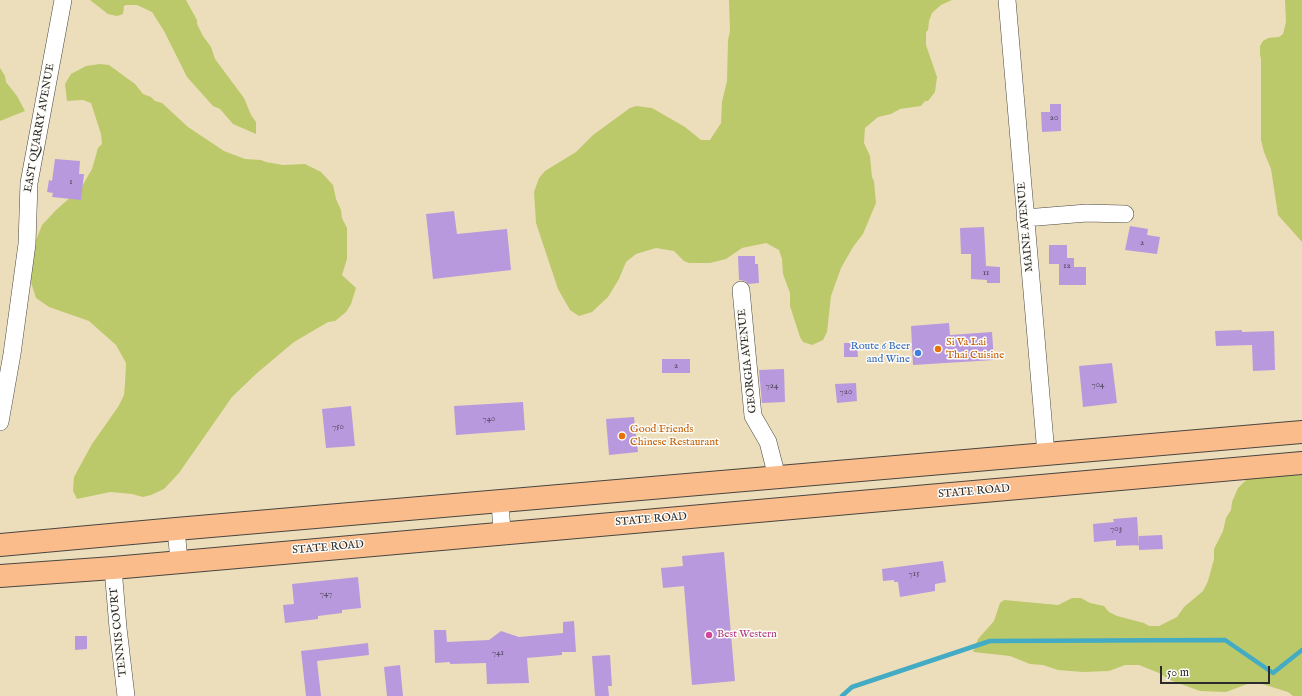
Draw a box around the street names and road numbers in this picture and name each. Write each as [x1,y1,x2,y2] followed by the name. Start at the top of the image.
[22,62,58,194] street label: EAST QUARRY AVENUE
[1015,181,1037,273] street label: MAINE AVENUE
[736,308,760,414] street label: GEORGIA AVENUE
[938,482,1010,502] street label: STATE ROAD
[615,510,687,530] street label: STATE ROAD
[292,538,364,558] street label: STATE ROAD
[108,587,130,677] street label: TENNIS COURT

